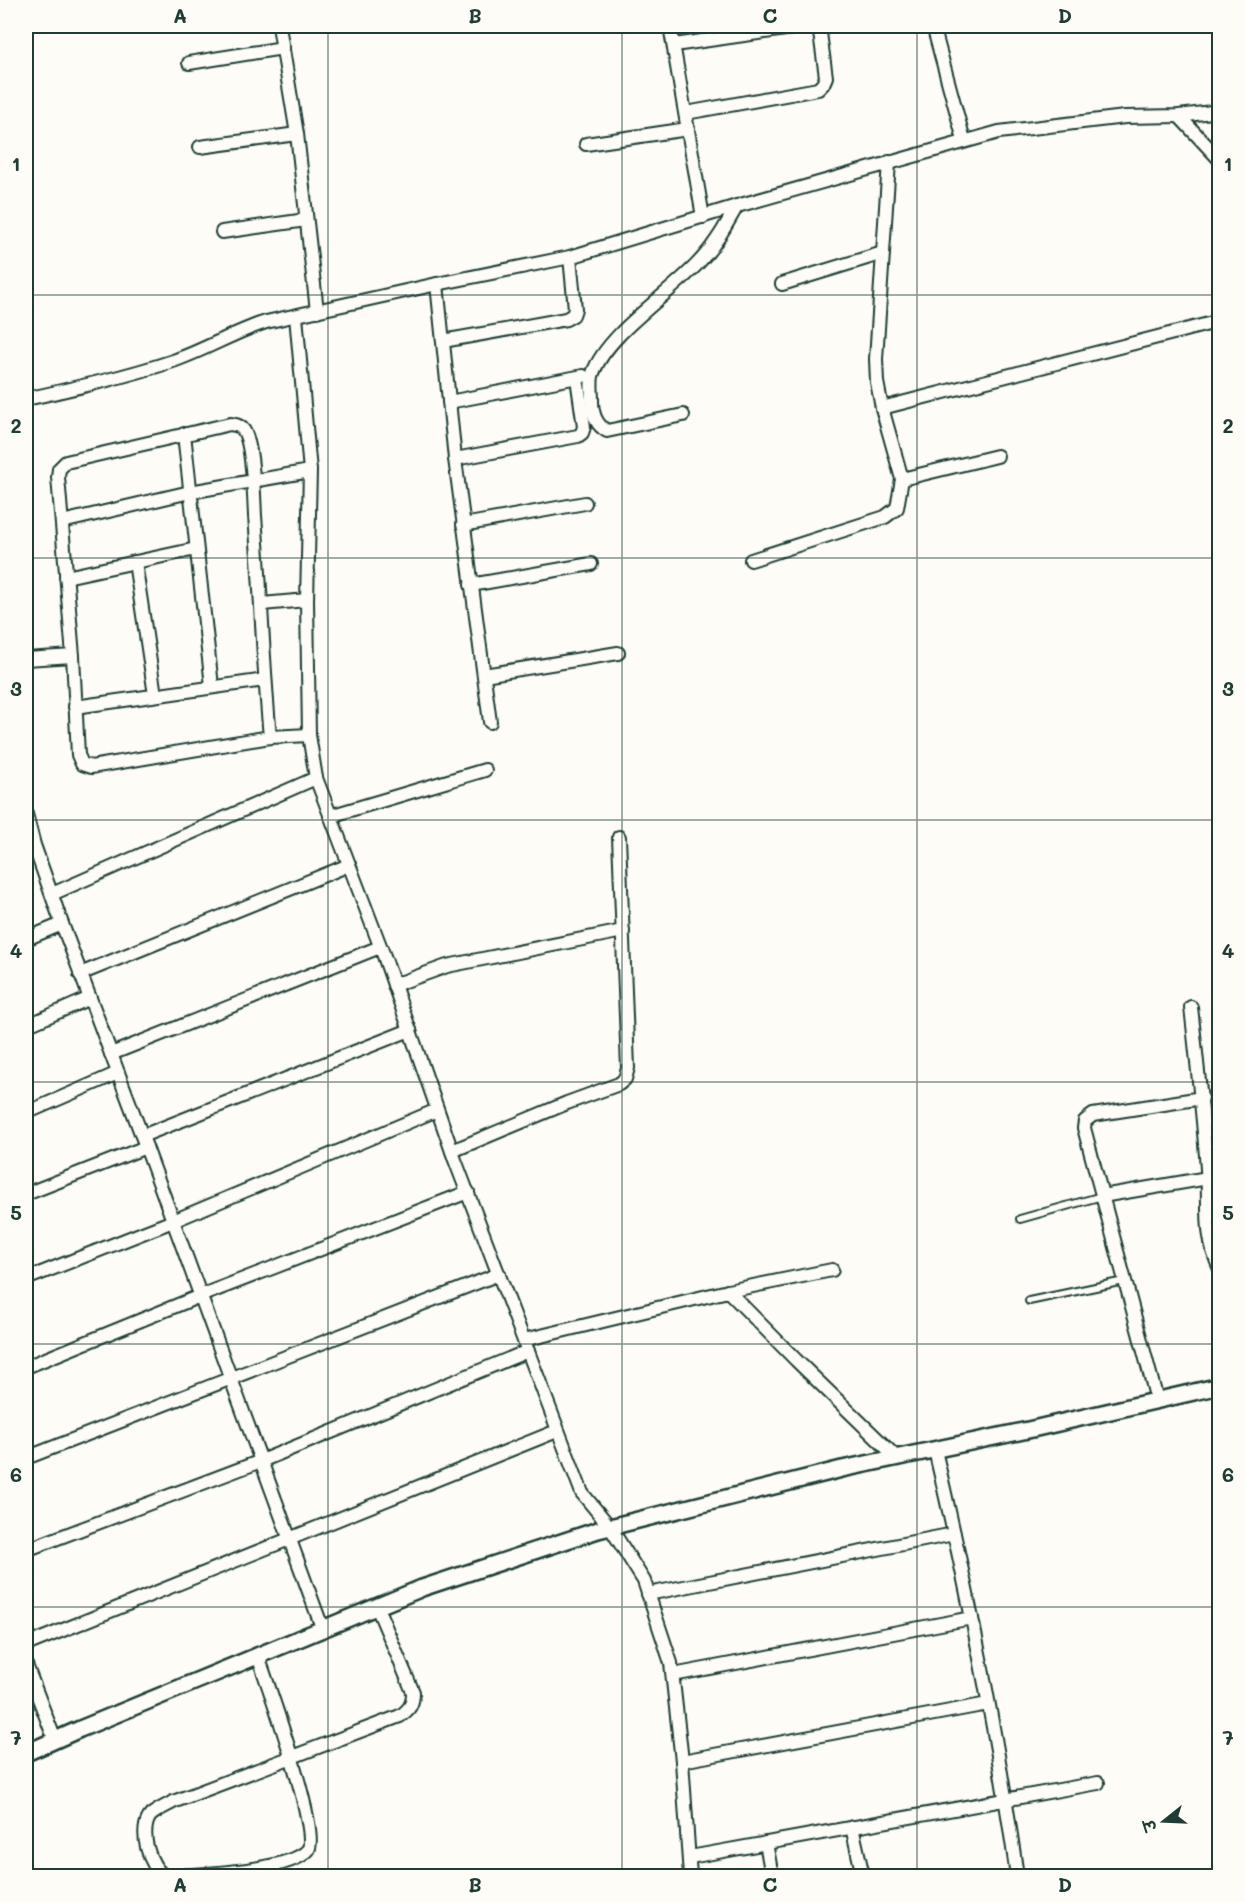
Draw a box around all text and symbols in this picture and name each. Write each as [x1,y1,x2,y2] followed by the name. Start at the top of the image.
[173,2,187,28] text: A
[468,2,482,28] text: B
[763,2,778,28] text: C
[1058,2,1072,28] text: D
[12,150,20,176] text: 1
[1224,150,1232,176] text: 1
[10,412,22,438] text: 2
[1222,412,1234,438] text: 2
[10,675,22,701] text: 3
[1222,675,1234,701] text: 3
[10,937,23,963] text: 4
[1222,937,1235,963] text: 4
[10,1199,22,1225] text: 5
[1222,1199,1234,1225] text: 5
[10,1461,22,1487] text: 6
[1222,1461,1234,1487] text: 6
[10,1724,22,1750] text: 7
[1222,1724,1234,1750] text: 7
[1134,1791,1194,1851] north arrow
[1137,1816,1162,1836] text: उ
[173,1871,187,1897] text: A
[468,1871,482,1897] text: B
[763,1871,778,1897] text: C
[1058,1871,1072,1897] text: D

